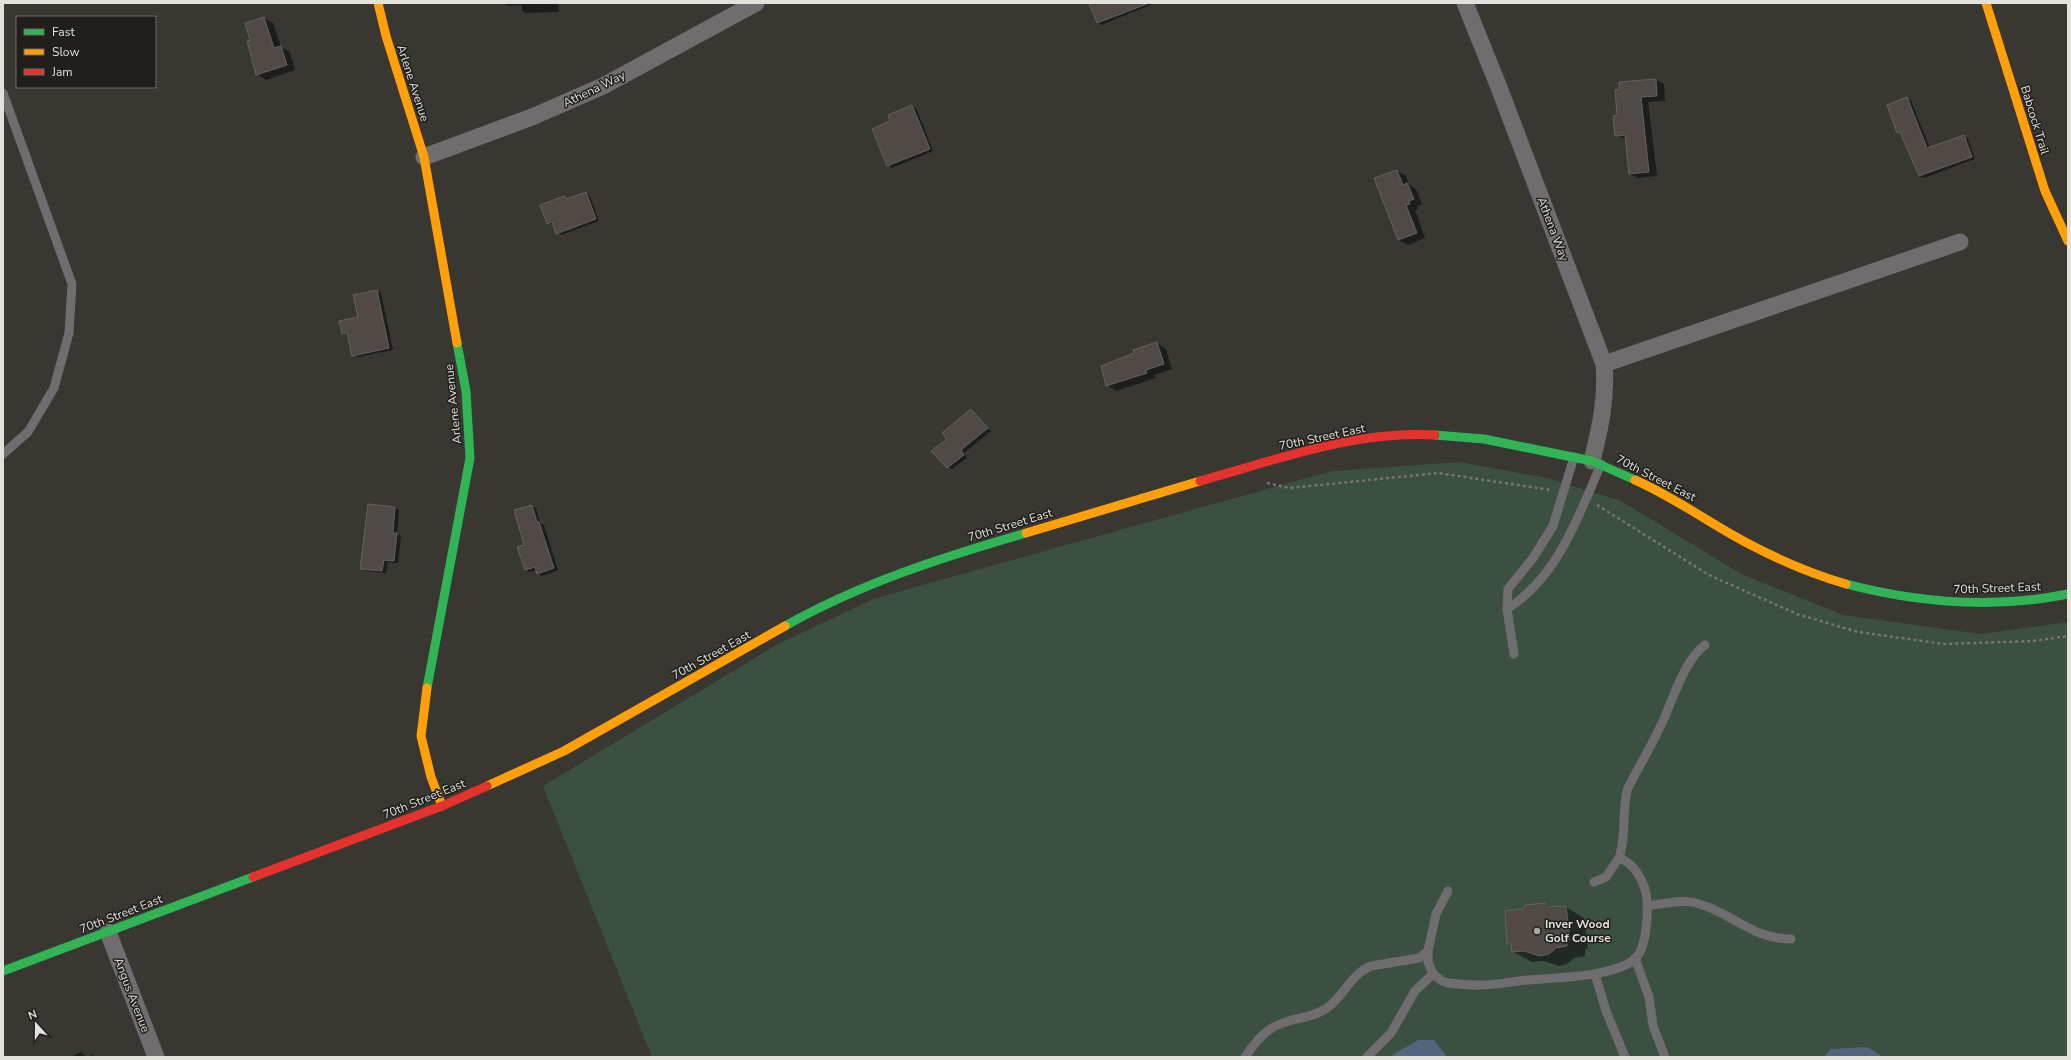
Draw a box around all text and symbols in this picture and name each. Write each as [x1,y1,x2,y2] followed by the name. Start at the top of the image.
[16,16,156,88] legend
[52,24,75,40] text: Fast
[393,42,433,124] street label: Arlene Avenue
[52,44,80,60] text: Slow
[51,64,73,80] text: Jam
[560,67,628,111] street label: Athena Way
[2017,83,2053,157] street label: Babcock Trail
[1533,195,1573,264] street label: Athena Way
[441,363,465,445] street label: Arlene Avenue
[1278,420,1367,454] street label: 70th Street East
[1613,451,1699,505] street label: 70th Street East
[966,504,1055,545] street label: 70th Street East
[1953,578,2042,598] street label: 70th Street East
[669,626,754,683] street label: 70th Street East
[380,775,468,823] street label: 70th Street East
[77,891,165,937] street label: 70th Street East
[1545,916,1611,946] place label: Inver Wood Golf Course
[1532,926,1542,936] marker: Inver Wood Golf Course
[110,955,154,1035] street label: Angus Avenue
[16,1004,56,1044] north arrow
[26,1007,39,1024] text: N

